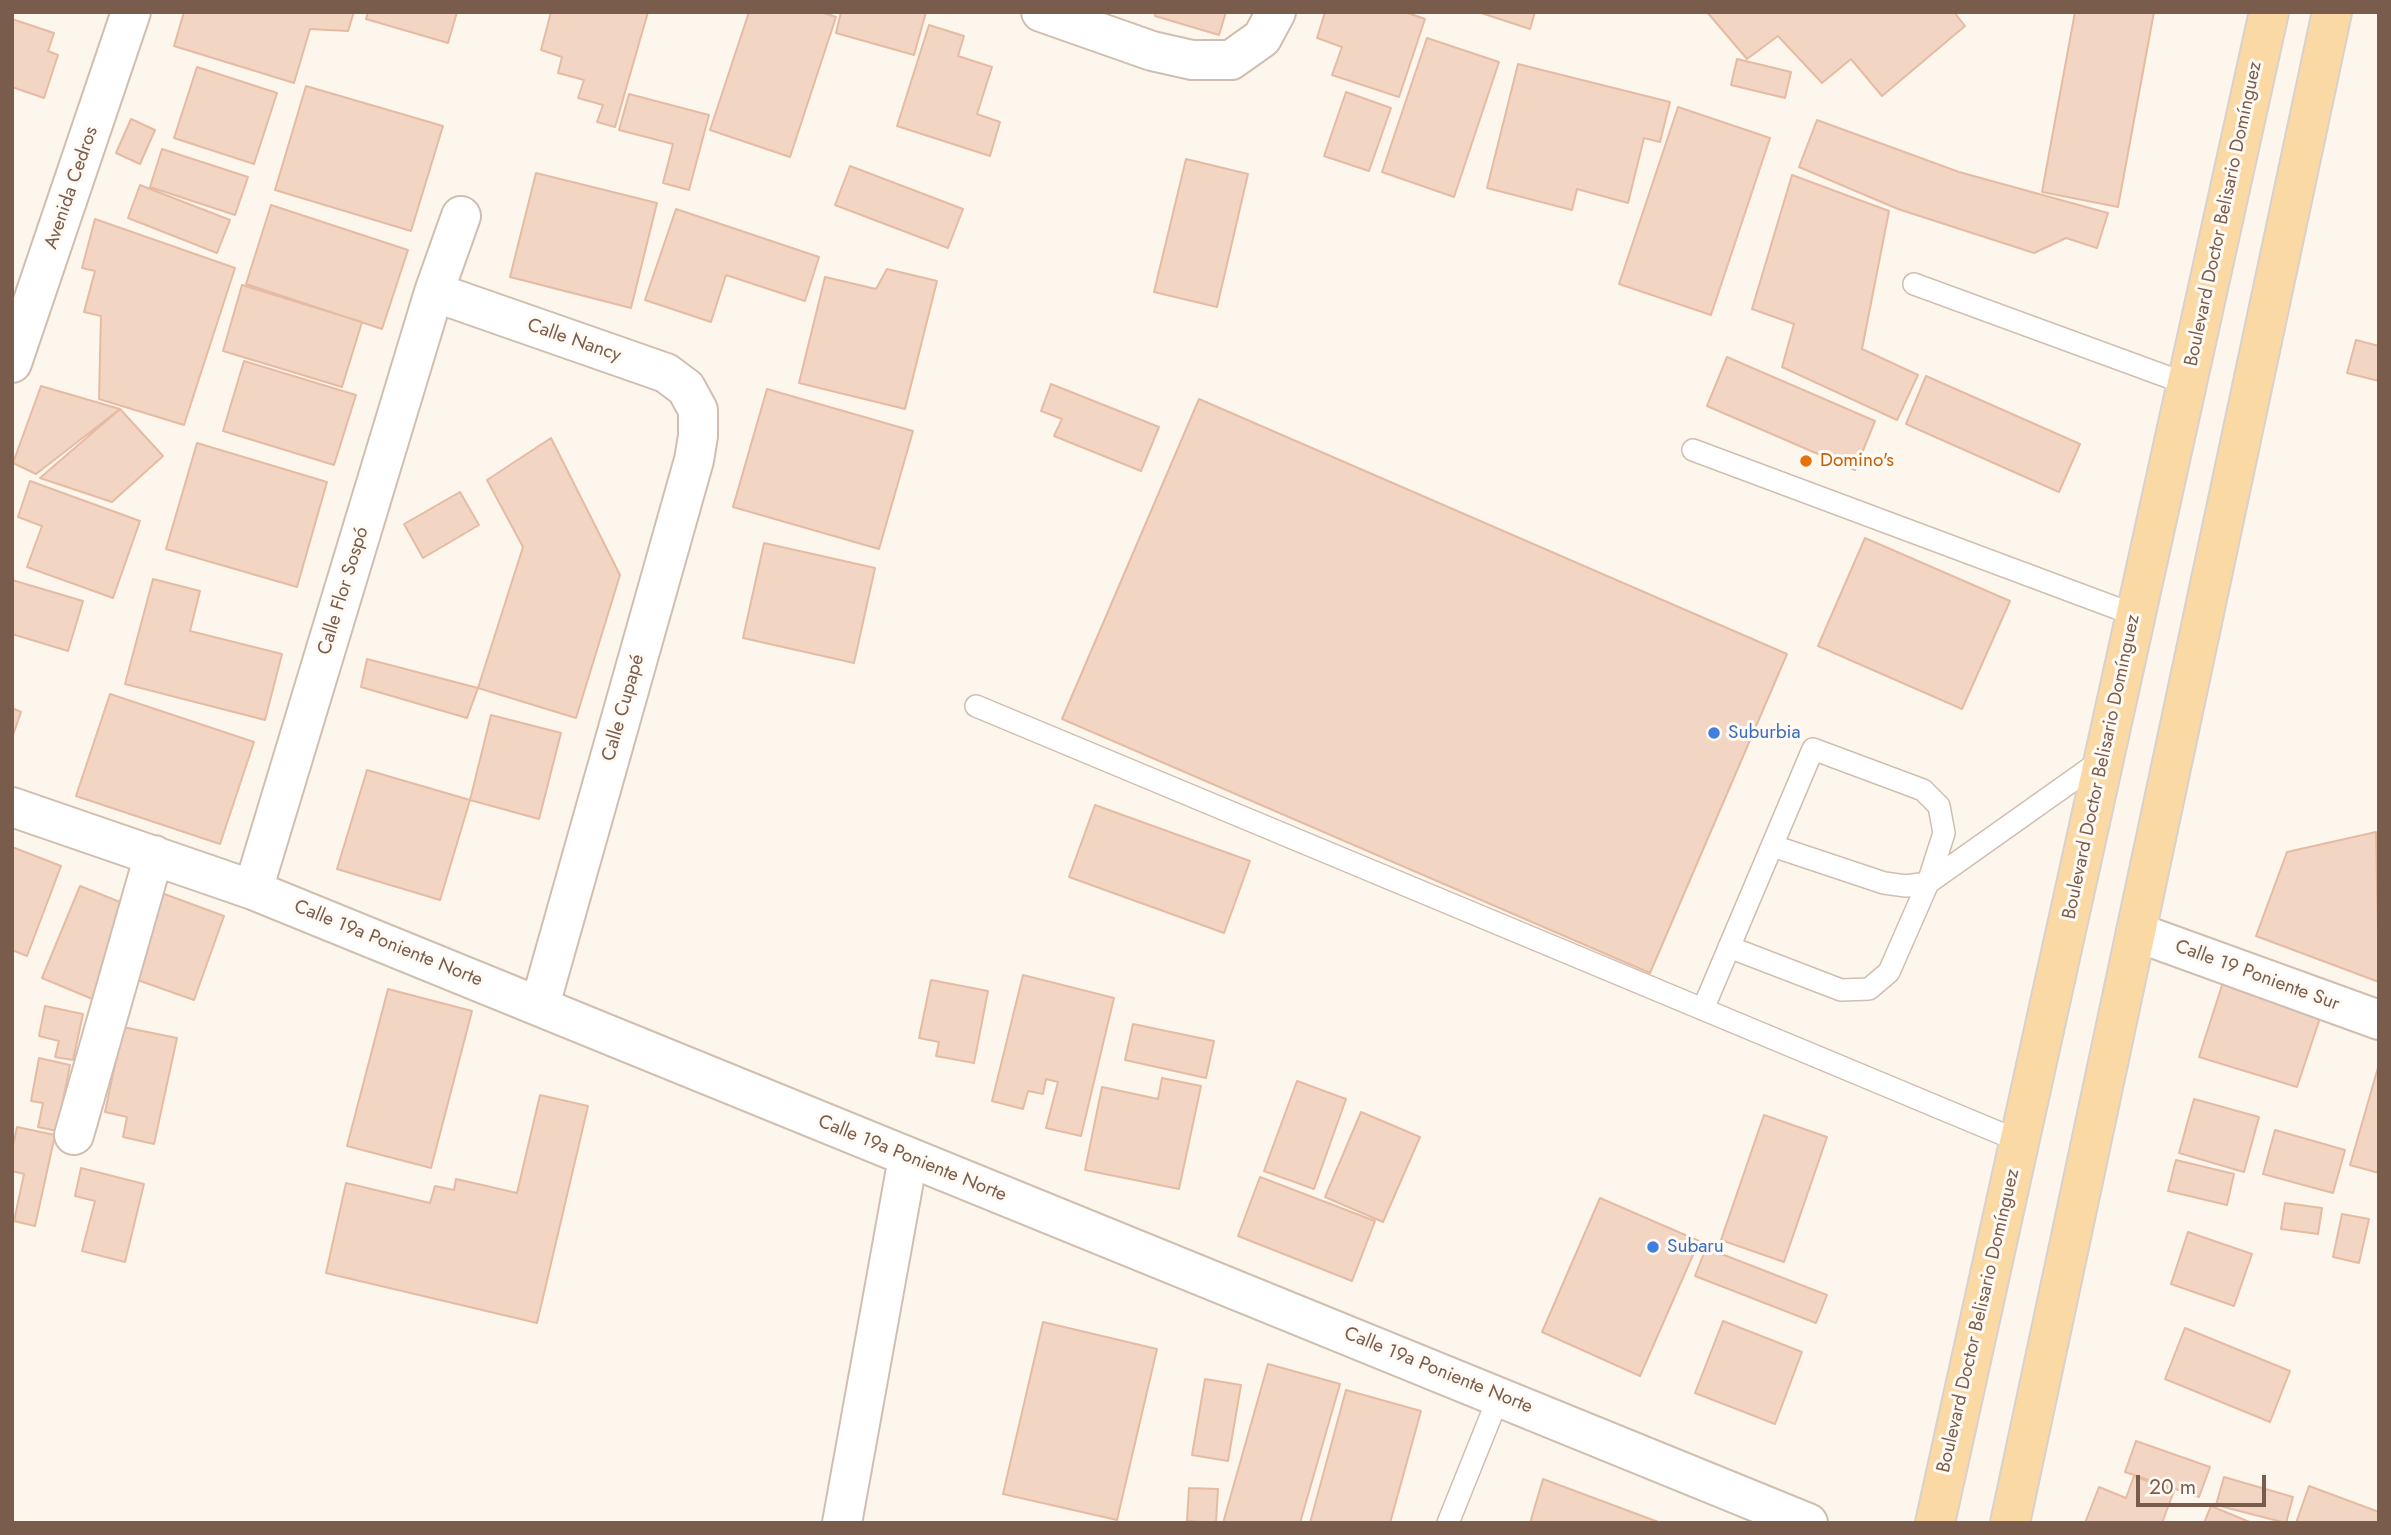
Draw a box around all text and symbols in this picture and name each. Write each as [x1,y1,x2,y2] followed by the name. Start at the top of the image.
[2181,60,2267,368] street label: Boulevard Doctor Belisario Domínguez
[40,124,104,252] street label: Avenida Cedros
[524,314,624,368] street label: Calle Nancy
[1820,450,1894,472] place label: Domino's
[1798,453,1814,469] marker: Domino's
[314,524,374,658] street label: Calle Flor Sospó
[2059,613,2145,921] street label: Boulevard Doctor Belisario Domínguez
[598,652,650,764] street label: Calle Cupapé
[1728,722,1801,744] place label: Suburbia
[1706,725,1722,741] marker: Suburbia
[291,896,485,992] street label: Calle 19a Poniente Norte
[2172,936,2342,1016] street label: Calle 19 Poniente Sur
[815,1111,1009,1207] street label: Calle 19a Poniente Norte
[1933,1167,2025,1475] street label: Boulevard Doctor Belisario Domínguez
[1667,1236,1724,1258] place label: Subaru
[1645,1239,1661,1255] marker: Subaru
[1341,1323,1535,1419] street label: Calle 19a Poniente Norte
[2139,1462,2268,1506] scale bar
[2149,1472,2196,1502] text: 20 m

